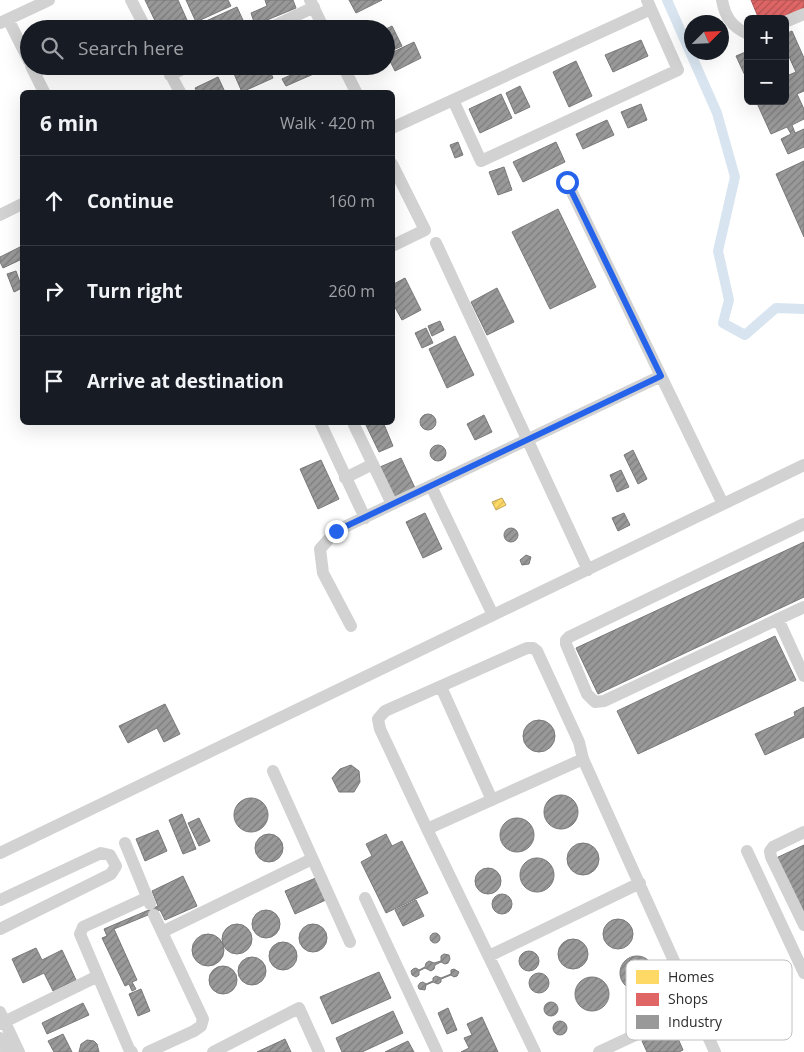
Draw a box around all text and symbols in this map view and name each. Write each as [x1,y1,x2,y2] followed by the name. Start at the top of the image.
[684,15,729,60] north arrow
[744,15,789,105] map controls
[744,15,789,60] button: +
[20,20,395,75] search box
[38,34,66,62] icon: search
[78,35,184,61] text: Search here
[744,60,789,105] button: −
[40,109,98,137] text: 6 min
[280,112,375,134] text: Walk · 420 m
[556,171,579,194] route start
[40,187,68,215] icon: ahead
[87,188,174,214] text: Continue
[329,190,375,212] text: 160 m
[40,277,68,305] icon: right
[87,278,182,304] text: Turn right
[329,280,375,302] text: 260 m
[40,367,68,395] icon: arrive
[87,368,284,394] text: Arrive at destination
[325,520,348,543] route end
[626,960,792,1040] legend
[668,967,715,986] text: Homes
[668,989,708,1008] text: Shops
[668,1012,723,1031] text: Industry

